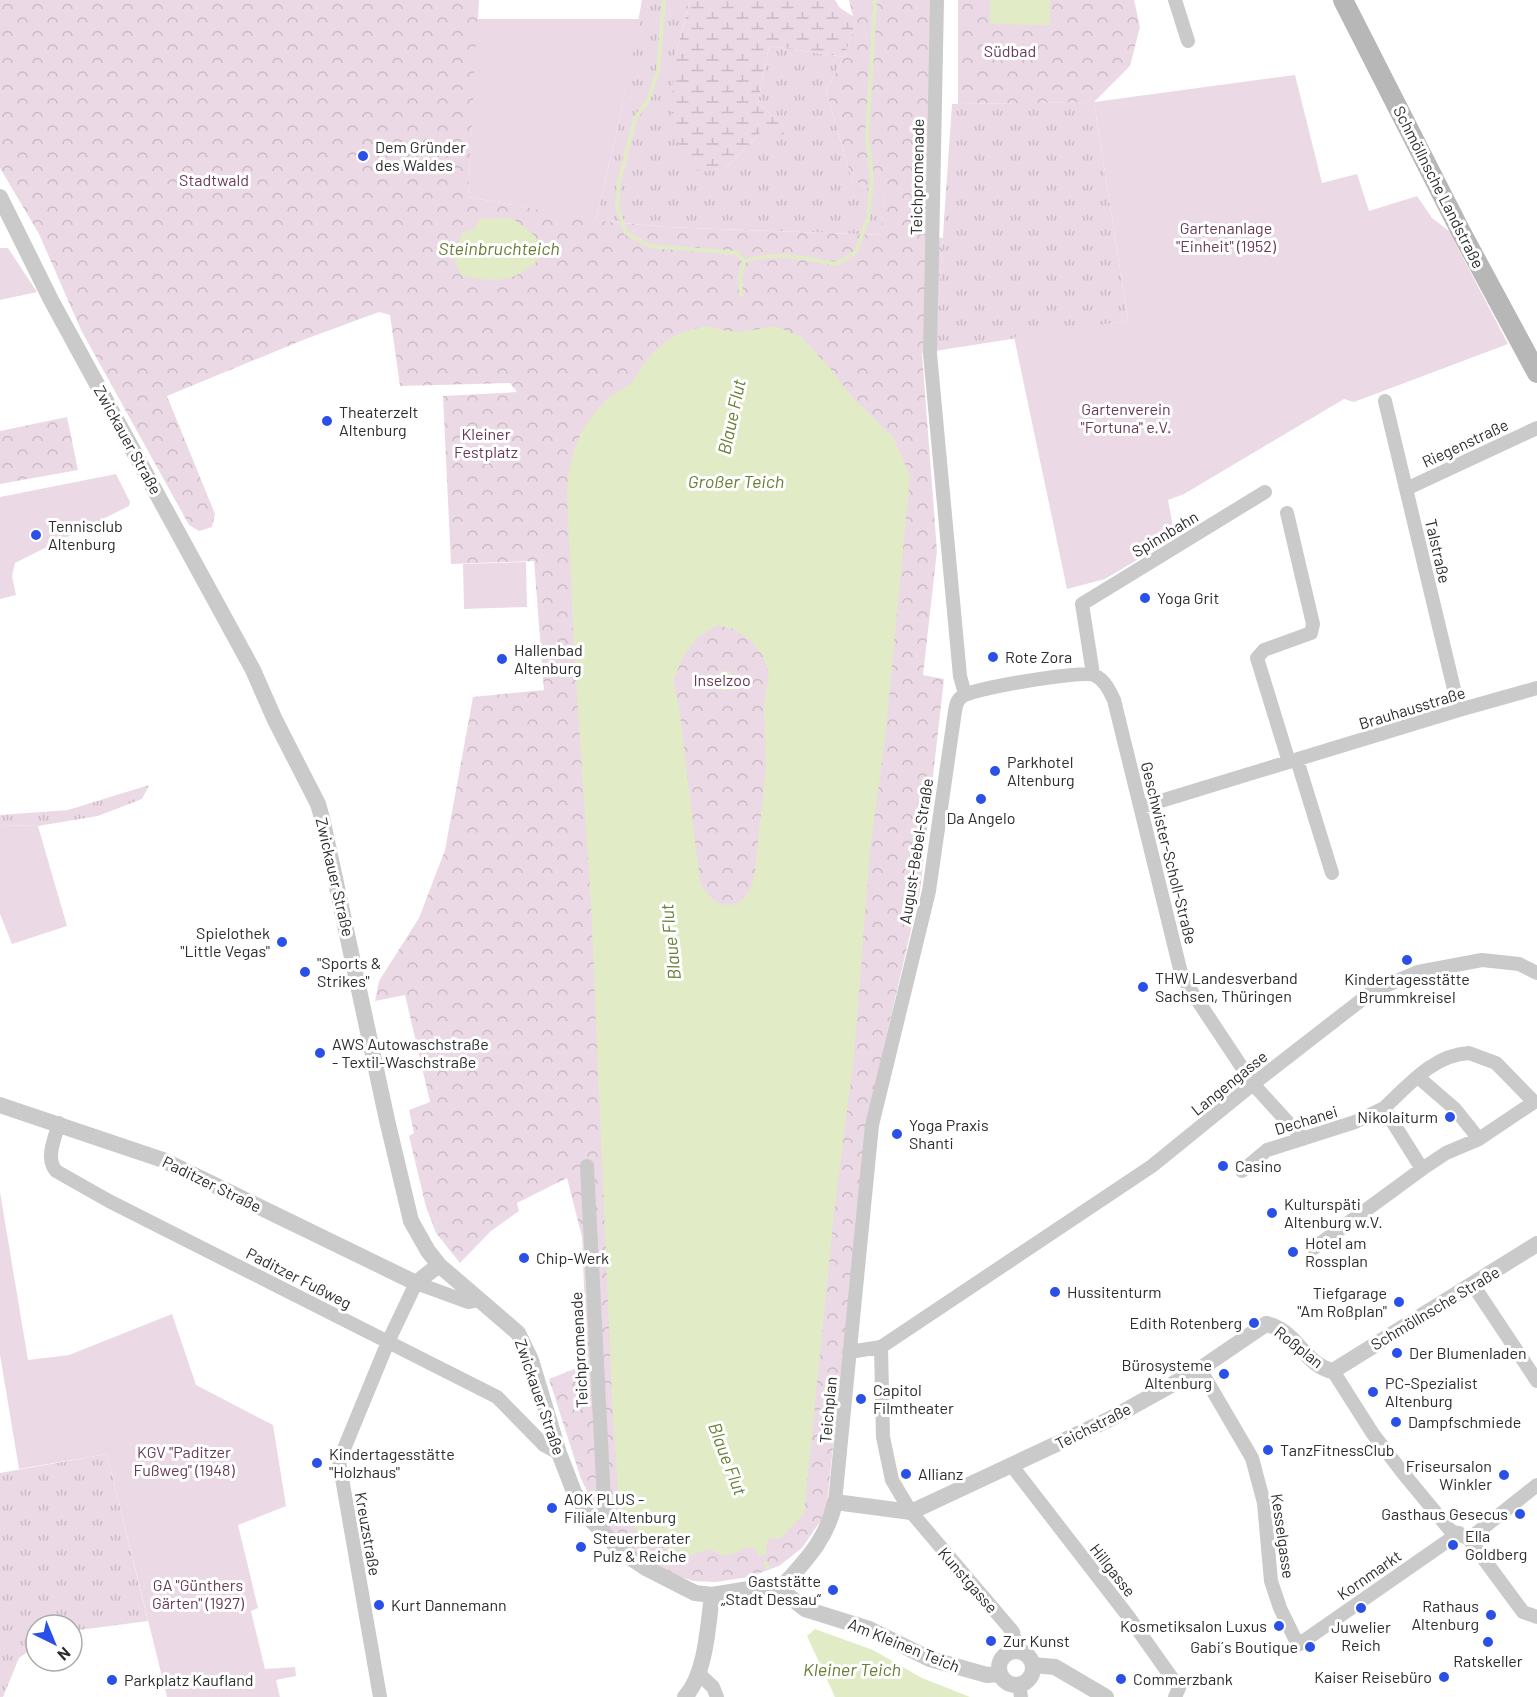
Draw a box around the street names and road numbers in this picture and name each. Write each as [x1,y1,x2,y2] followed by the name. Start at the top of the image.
[1390,102,1489,271] street label: Schmöllnsche Landstraße
[906,119,927,235] street label: Teichpromenade
[91,382,166,497] street label: Zwickauer Straße
[1419,414,1511,471] street label: Riegenstraße
[1128,506,1201,561] street label: Spinnbahn
[1422,517,1455,585] street label: Talstraße
[1356,682,1467,733] street label: Brauhausstraße
[1138,760,1201,946] street label: Geschwister-Scholl-Straße
[895,777,936,925] street label: August-Bebel-Straße
[313,816,358,938] street label: Zwickauer Straße
[1187,1046,1270,1119] street label: Langengasse
[1272,1101,1340,1138] street label: Dechanei
[160,1151,265,1216] street label: Paditzer Straße
[243,1243,355,1312] street label: Paditzer Fußweg
[1367,1262,1503,1354] street label: Schmöllnsche Straße
[566,1291,591,1409] street label: Teichpromenade
[1271,1322,1327,1372] street label: Roßplan
[512,1336,569,1457] street label: Zwickauer Straße
[815,1376,840,1444] street label: Teichplan
[1052,1398,1134,1453] street label: Teichstraße
[352,1491,385,1577] street label: Kreuzstraße
[1268,1492,1299,1580] street label: Kesselgasse
[1087,1539,1140,1600] street label: Hillgasse
[935,1543,1002,1616] street label: Kunstgasse
[1333,1546,1404,1604] street label: Kornmarkt
[846,1614,963,1676] street label: Am Kleinen Teich

